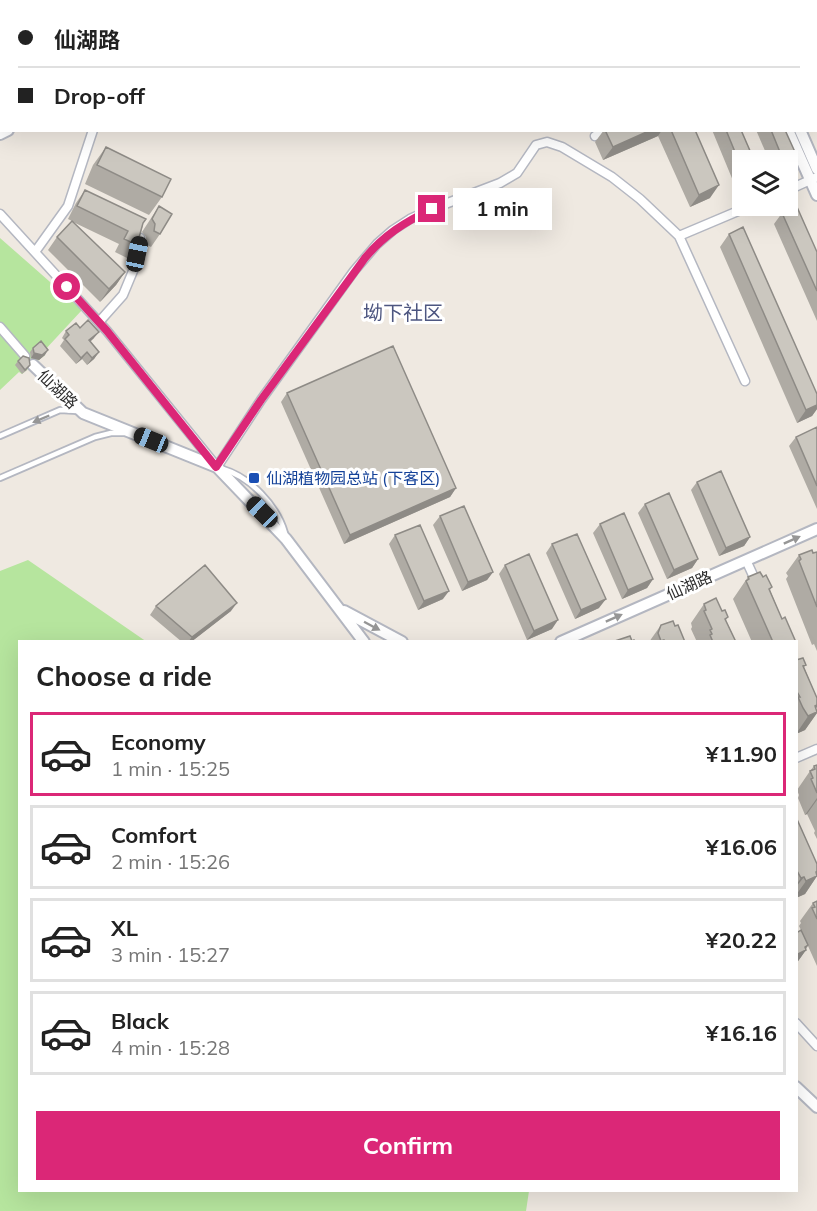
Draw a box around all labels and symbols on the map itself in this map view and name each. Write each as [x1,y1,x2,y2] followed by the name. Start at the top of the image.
[453,188,552,230] callout: 1 min
[418,195,445,222] route end
[124,235,150,273] car
[53,273,80,300] route start
[363,300,443,325] district label: 坳下社区
[34,365,82,413] street label: 仙湖路
[32,414,49,423] one-way arrow
[131,425,171,455] car
[266,468,440,488] place label: 仙湖植物园总站 (下客区)
[247,471,261,485] marker: 仙湖植物园总站 (下客区)
[243,493,281,531] car
[784,535,802,545] one-way arrow
[663,566,715,604] street label: 仙湖路
[605,613,623,623] one-way arrow
[363,621,380,630] one-way arrow

